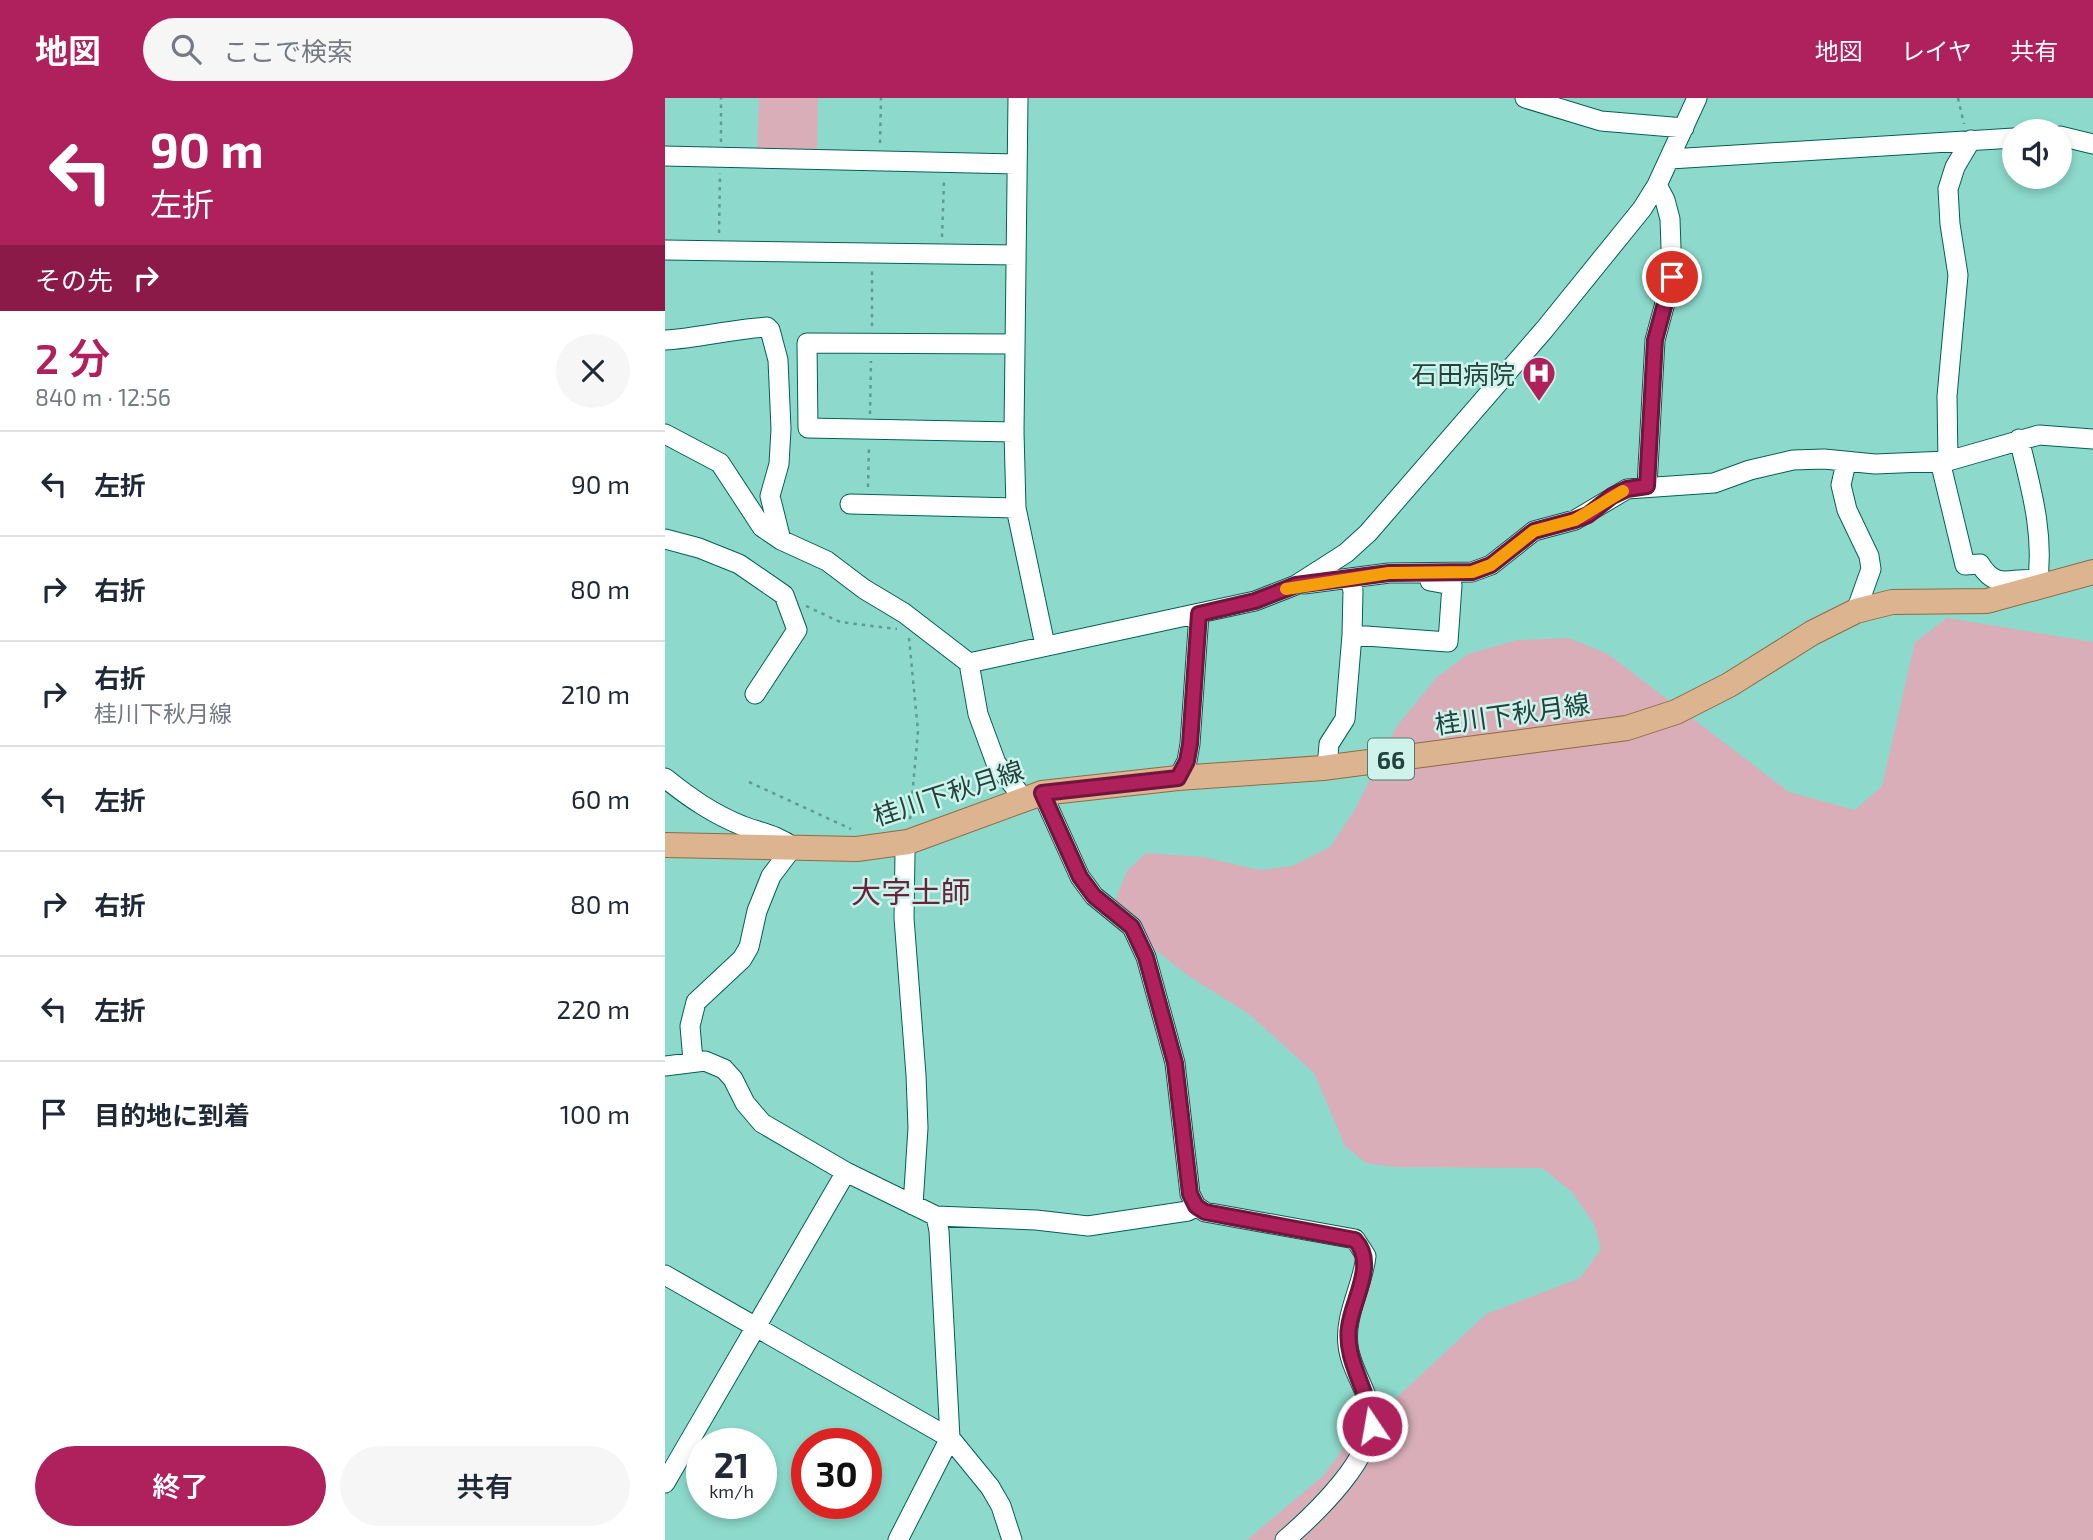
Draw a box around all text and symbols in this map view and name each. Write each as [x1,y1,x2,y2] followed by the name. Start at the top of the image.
[143,18,633,81] search box
[35,30,101,70] text: 地図
[167,30,205,68] icon: search
[223,35,353,66] text: ここで検索
[1815,36,1863,65] text: 地図
[1901,36,1972,65] text: レイヤ
[2010,36,2058,65] text: 共有
[150,119,264,178] text: 90 m
[2002,119,2072,189] map controls
[2002,119,2072,189] button: sound
[35,126,126,217] icon: left
[150,184,214,222] text: 左折
[1642,247,1702,307] pin
[1653,258,1691,296] icon: arrive
[127,259,165,297] icon: right
[35,264,113,295] text: その先
[35,332,110,382] text: 2 分
[556,334,630,408] button: close
[1520,354,1558,403] hospital icon: 石田病院
[1411,358,1515,389] place label: 石田病院
[35,383,171,411] text: 840 m · 12:56
[35,465,73,503] icon: left
[571,468,630,499] text: 90 m
[94,469,146,500] text: 左折
[35,570,73,608] icon: right
[570,573,630,604] text: 80 m
[94,574,146,605] text: 右折
[94,662,146,693] text: 右折
[35,675,73,713] icon: right
[561,678,630,709] text: 210 m
[1433,687,1591,739] street label: 桂川下秋月線
[94,699,232,727] text: 桂川下秋月線
[1368,738,1414,780] road number: 66
[869,753,1027,831] street label: 桂川下秋月線
[35,780,73,818] icon: left
[571,783,630,814] text: 60 m
[94,784,146,815] text: 左折
[851,873,971,909] district label: 大字土師
[35,885,73,923] icon: right
[570,888,630,919] text: 80 m
[94,889,146,920] text: 右折
[35,990,73,1028] icon: left
[557,993,630,1024] text: 220 m
[94,994,146,1025] text: 左折
[35,1095,73,1133] icon: arrive
[560,1098,630,1129] text: 100 m
[94,1099,250,1130] text: 目的地に到着
[1335,1389,1409,1463] position arrow
[791,1428,882,1519] speed limit sign: 30
[714,1443,749,1485] text: 21
[35,1446,326,1526] button: 終了
[340,1446,630,1526] button: 共有
[709,1480,754,1502] text: km/h

